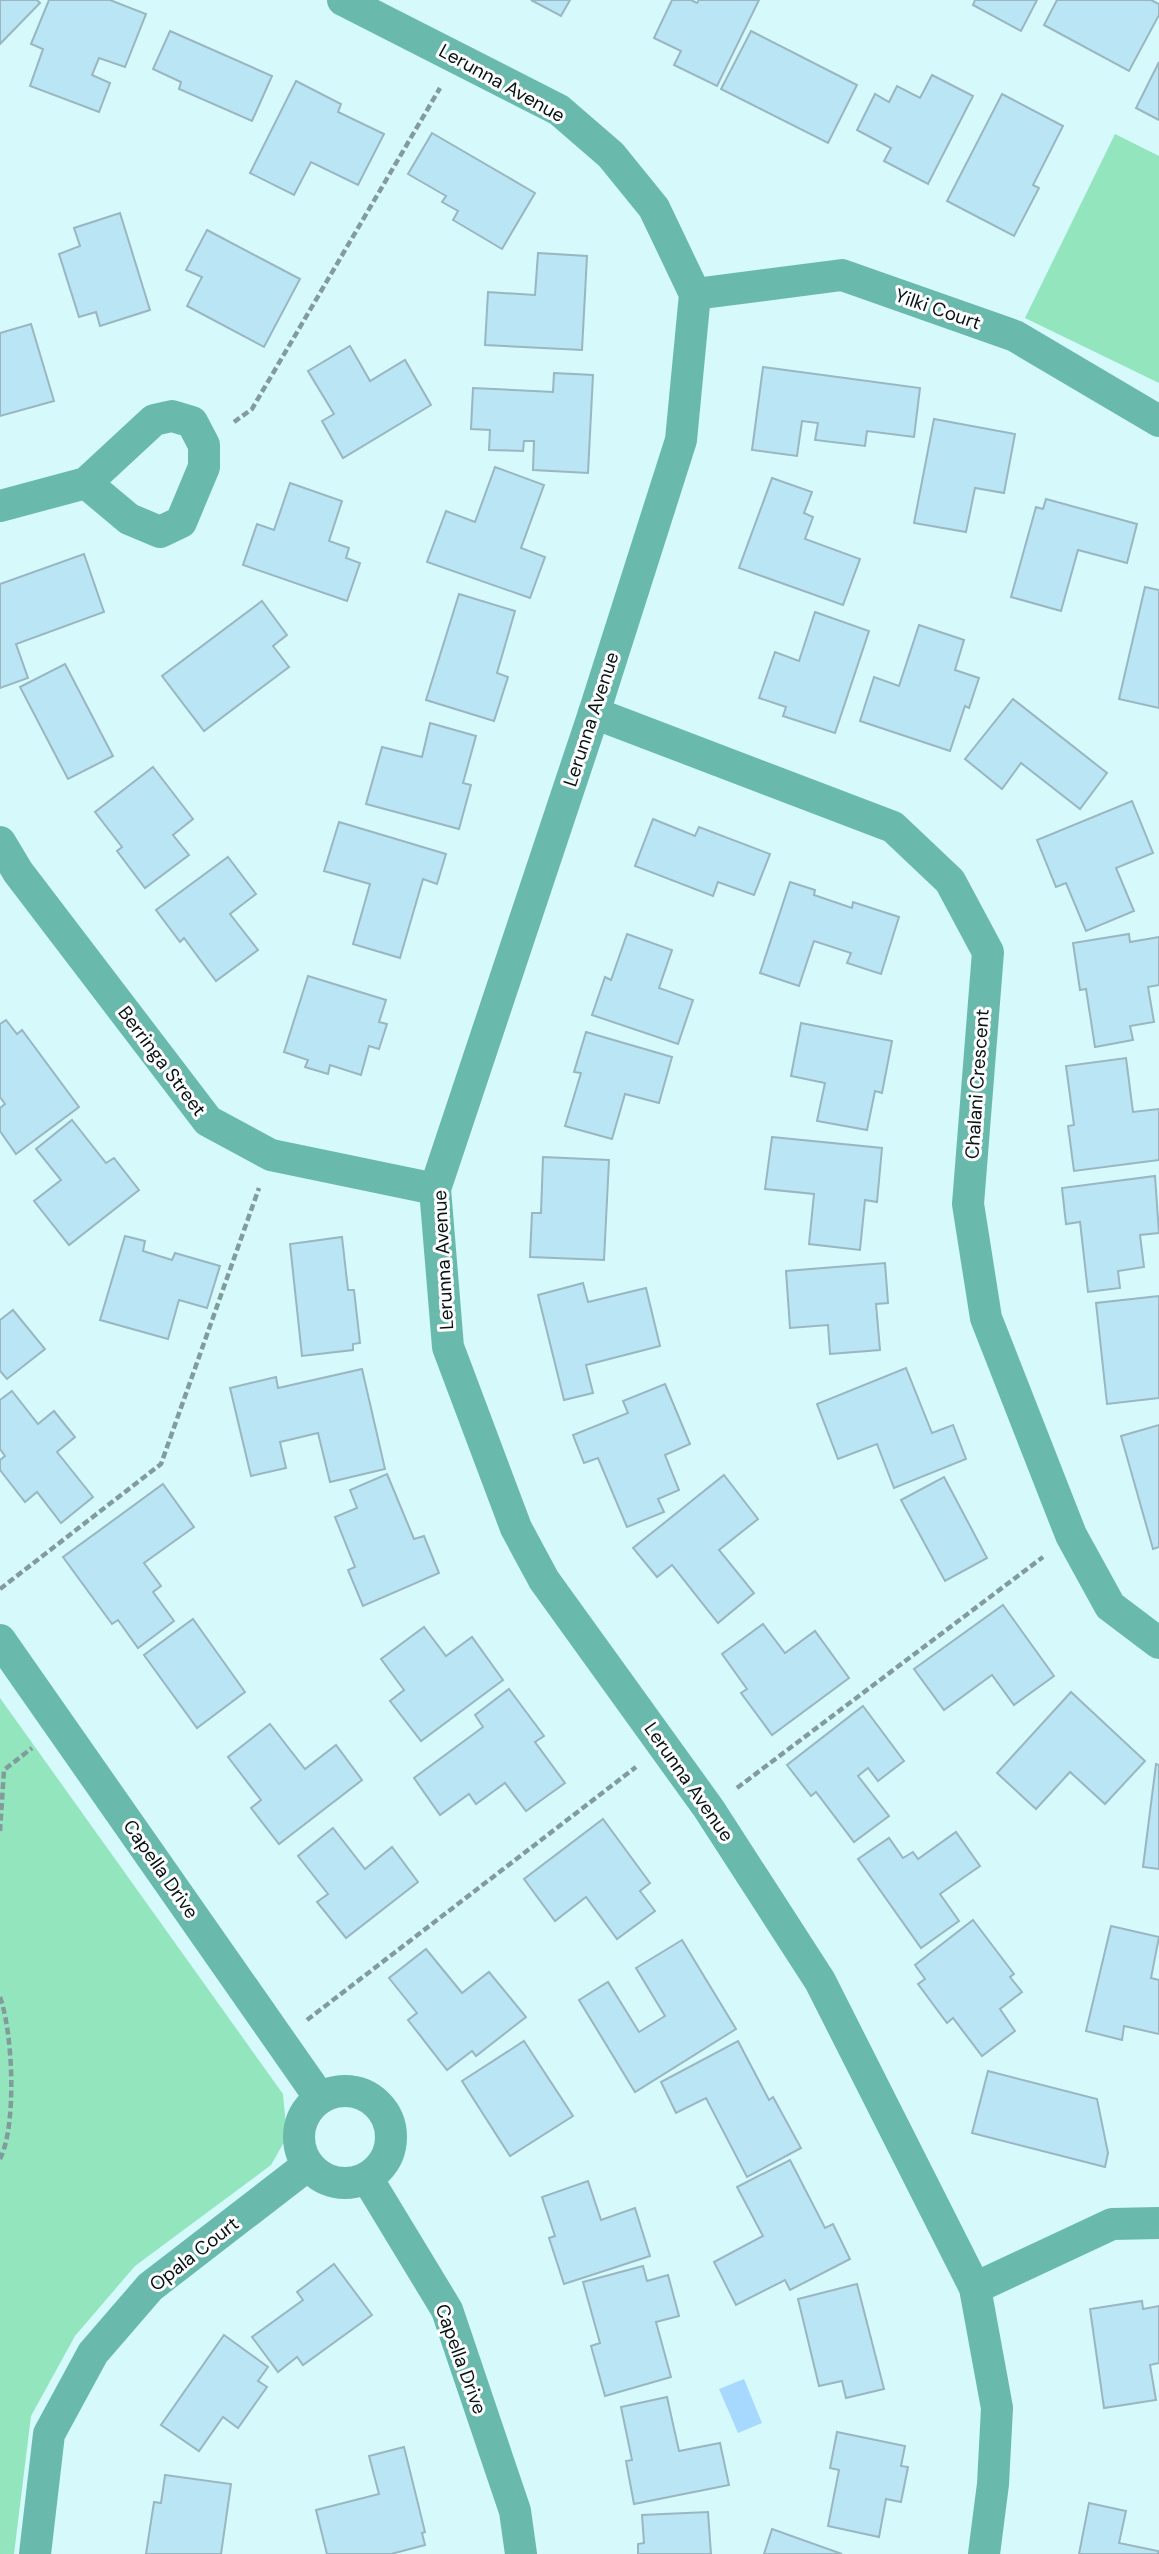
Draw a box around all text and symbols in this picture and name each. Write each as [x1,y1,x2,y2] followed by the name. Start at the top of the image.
[435,38,569,128] street label: Lerunna Avenue
[892,283,984,335] street label: Yilki Court
[557,649,625,789] street label: Lerunna Avenue
[112,1001,212,1121] street label: Berringa Street
[959,1008,995,1160] street label: Chalani Crescent
[427,1189,459,1331] street label: Lerunna Avenue
[639,1717,739,1847] street label: Lerunna Avenue
[118,1815,204,1923] street label: Capella Drive
[144,2211,244,2297] street label: Opala Court
[429,2300,493,2418] street label: Capella Drive

